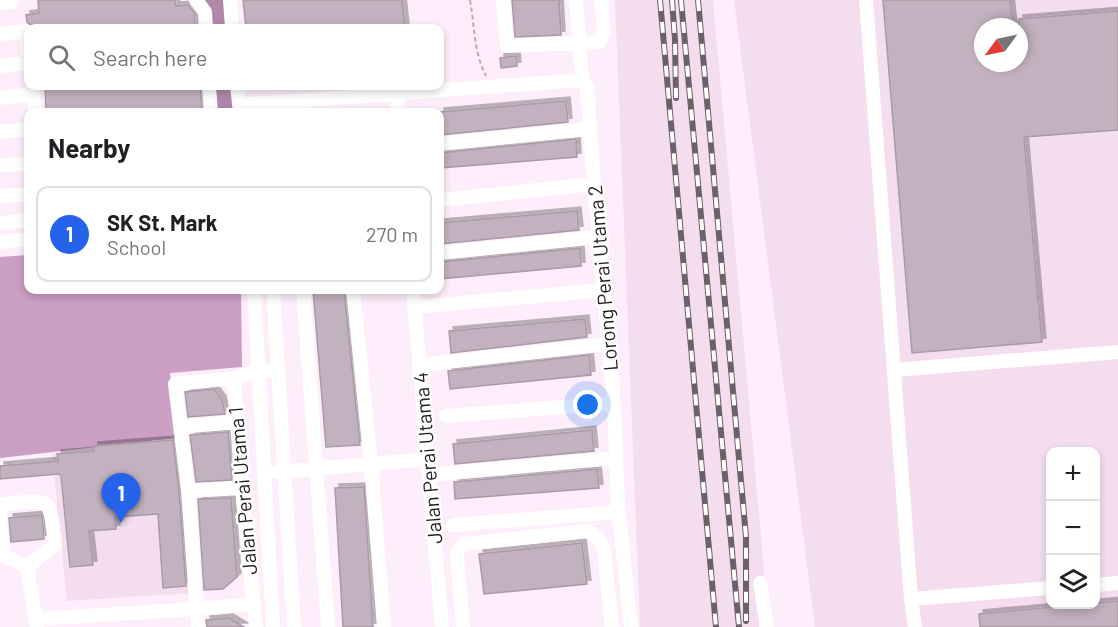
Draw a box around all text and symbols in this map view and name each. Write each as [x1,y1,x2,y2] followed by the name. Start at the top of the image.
[974,18,1028,72] north arrow
[24,24,444,90] search box
[45,41,78,74] icon: search
[93,44,207,70] text: Search here
[48,132,130,163] text: Nearby
[582,184,622,372] street label: Lorong Perai Utama 2
[107,209,218,235] text: SK St. Mark
[66,222,73,246] text: 1
[366,222,418,246] text: 270 m
[107,235,166,259] text: School
[408,371,446,545] street label: Jalan Perai Utama 4
[573,390,602,419] your location
[223,406,261,576] street label: Jalan Perai Utama 1
[1046,447,1100,609] map controls
[1046,447,1100,501] button: +
[102,474,140,523] pin: 1
[1046,501,1100,555] button: −
[1046,555,1100,609] button: layers

